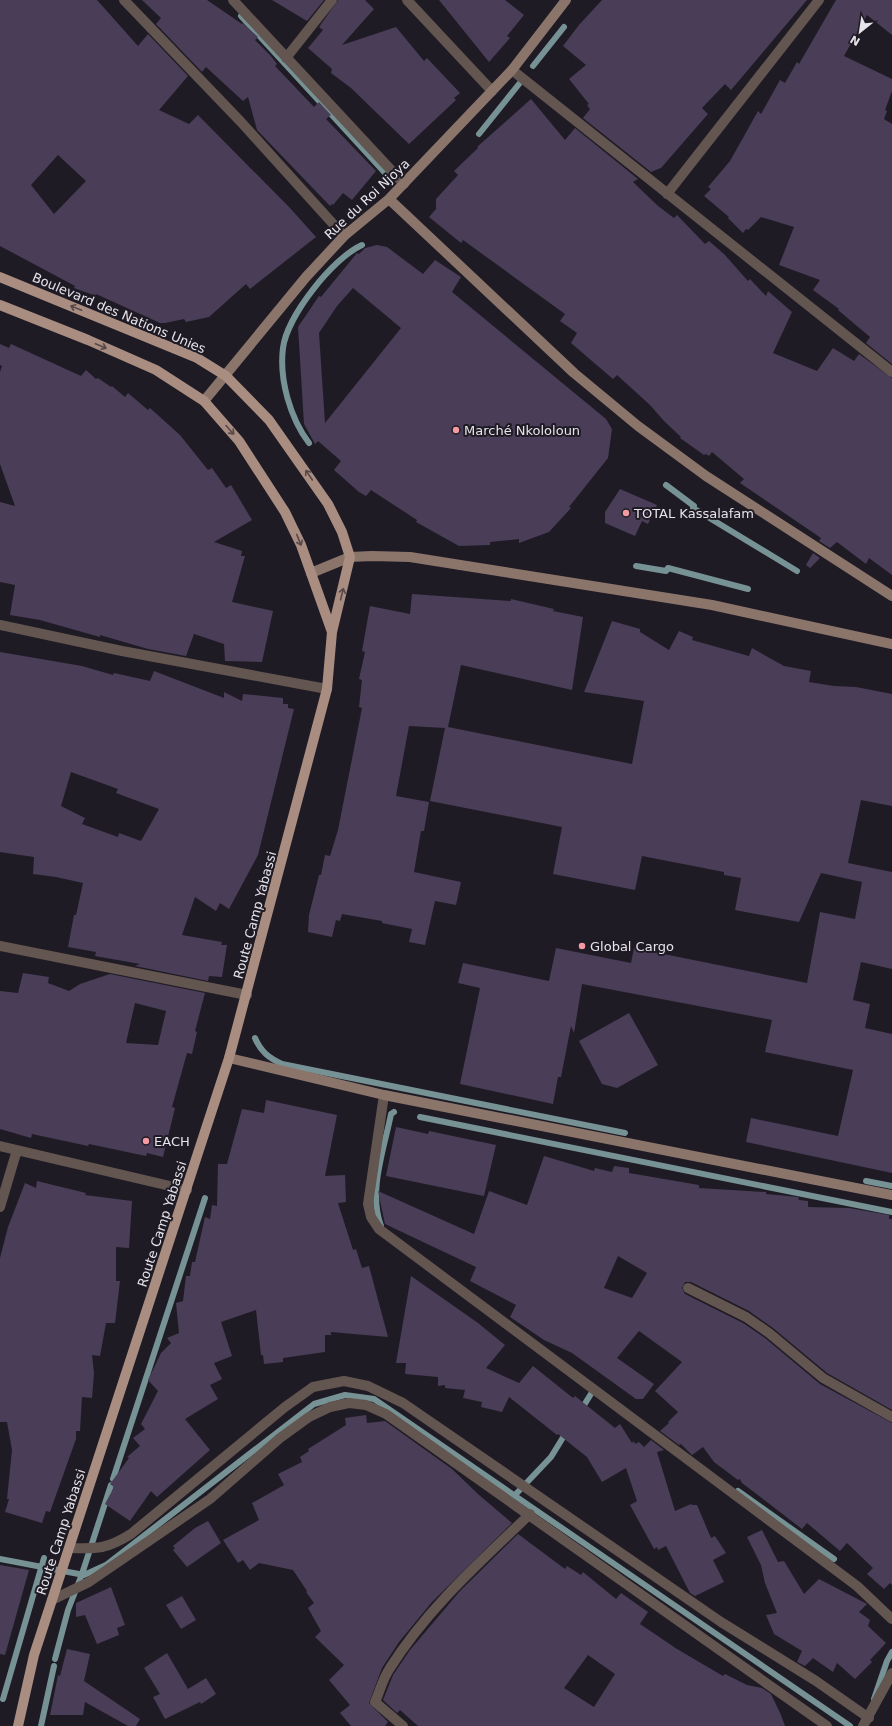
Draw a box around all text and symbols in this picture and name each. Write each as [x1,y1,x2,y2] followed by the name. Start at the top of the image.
[840,12,880,52] north arrow
[848,32,862,48] text: N
[321,156,413,242] street label: Rue du Roi Njoya
[30,270,208,356] street label: Boulevard des Nations Unies
[70,304,82,311] one-way arrow
[95,343,107,350] one-way arrow
[464,423,580,438] place label: Marché Nkololoun
[225,425,235,435] one-way arrow
[451,425,461,435] marker: Marché Nkololoun
[305,470,313,481] one-way arrow
[633,506,754,521] place label: TOTAL Kassalafam
[621,508,631,518] marker: TOTAL Kassalafam
[295,533,303,545] one-way arrow
[339,588,347,601] one-way arrow
[231,850,279,980] street label: Route Camp Yabassi
[590,939,674,954] place label: Global Cargo
[577,941,587,951] marker: Global Cargo
[154,1134,190,1149] place label: EACH
[141,1136,151,1146] marker: EACH
[135,1159,189,1289] street label: Route Camp Yabassi
[34,1467,88,1597] street label: Route Camp Yabassi

